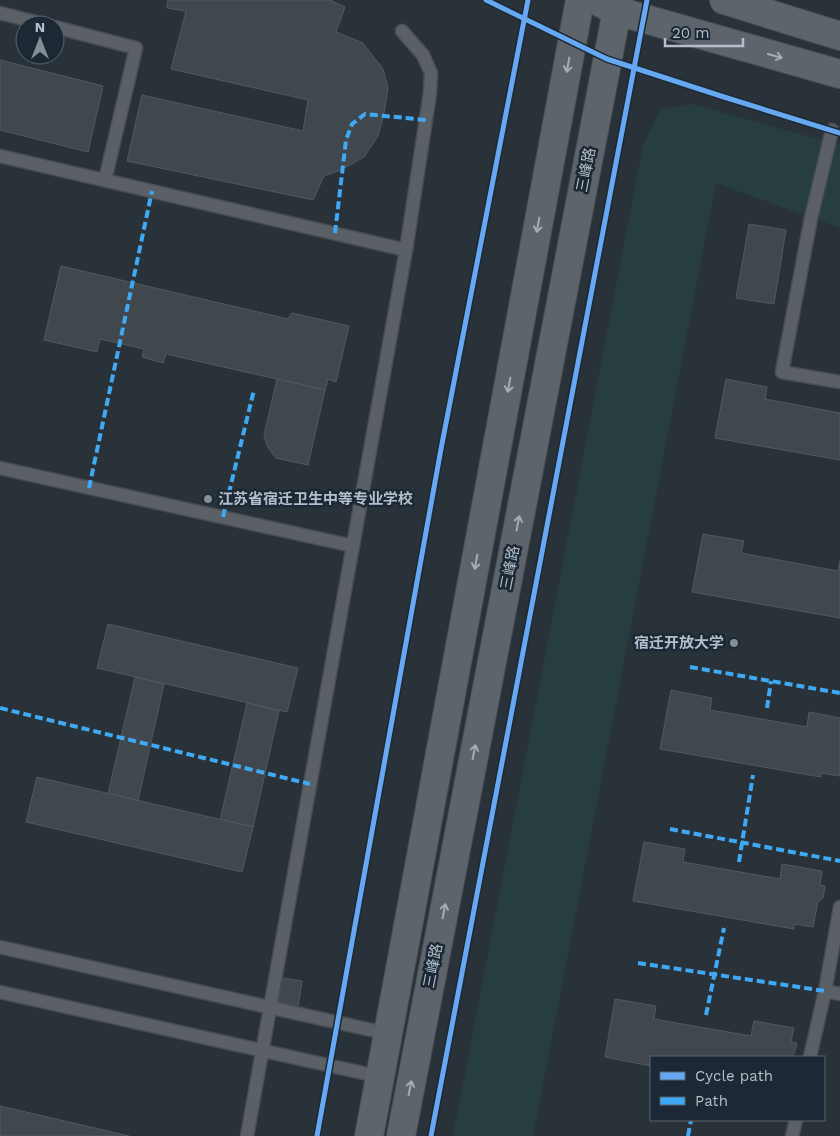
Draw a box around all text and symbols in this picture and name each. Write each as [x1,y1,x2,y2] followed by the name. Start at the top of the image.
[15,15,65,65] north arrow
[665,15,742,47] scale bar
[35,19,45,35] text: N
[672,24,710,42] text: 20 m
[767,51,783,61] one-way arrow
[562,57,572,73] one-way arrow
[573,146,599,194] street label: 三峰路
[533,217,543,233] one-way arrow
[503,376,513,392] one-way arrow
[218,490,413,508] place label: 江苏省宿迁卫生中等专业学校
[202,493,214,505] marker: 江苏省宿迁卫生中等专业学校
[514,516,524,532] one-way arrow
[497,544,523,592] street label: 三峰路
[471,553,480,569] one-way arrow
[634,634,724,652] place label: 宿迁开放大学
[728,637,740,649] marker: 宿迁开放大学
[470,744,480,760] one-way arrow
[439,904,449,920] one-way arrow
[420,942,446,990] street label: 三峰路
[650,1056,825,1121] legend
[695,1067,773,1085] text: Cycle path
[405,1080,415,1096] one-way arrow
[695,1092,728,1110] text: Path

